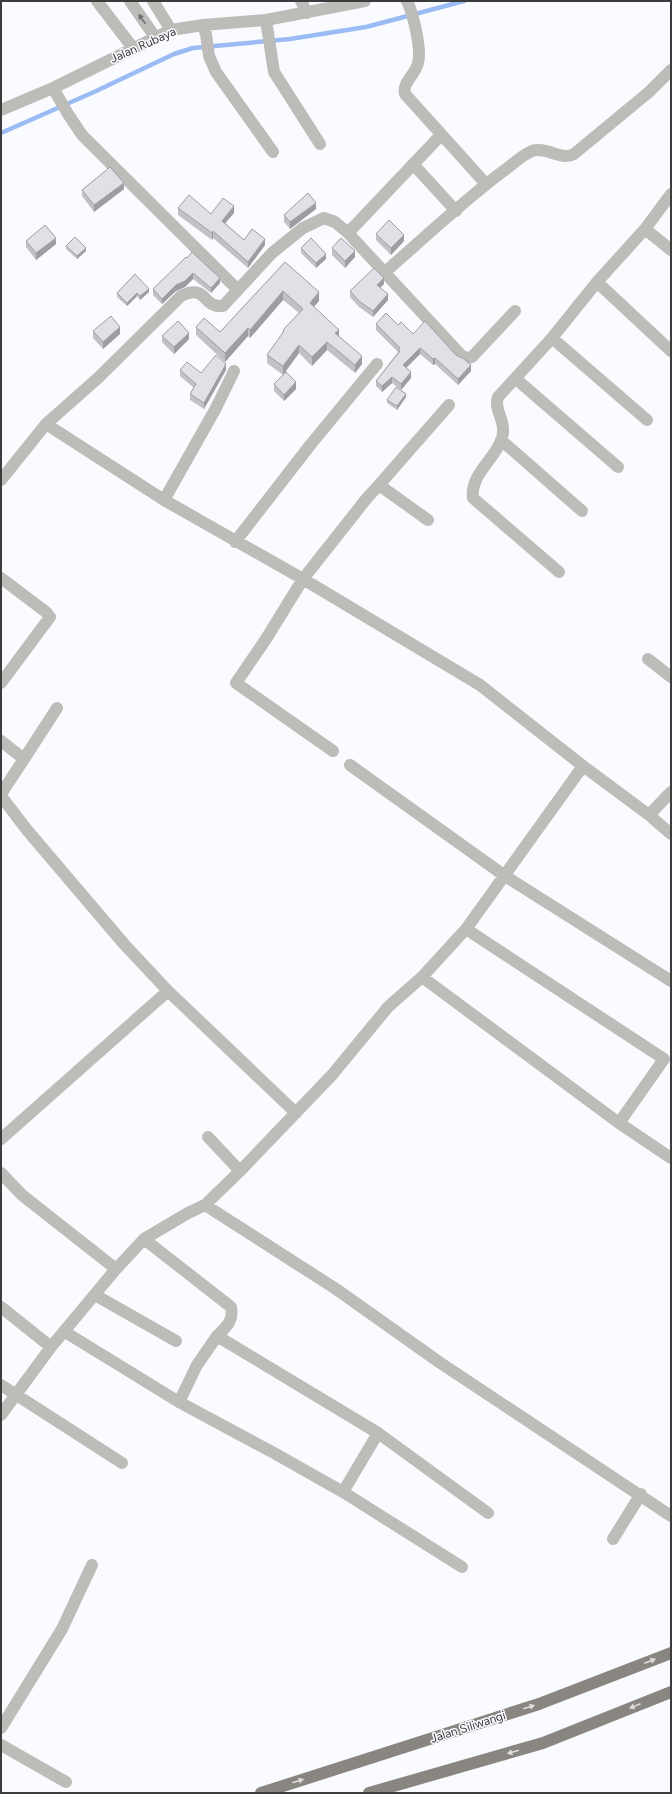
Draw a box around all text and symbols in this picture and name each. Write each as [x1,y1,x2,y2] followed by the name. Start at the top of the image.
[138,14,146,24] one-way arrow
[108,24,178,66] street label: Jalan Rubaya
[645,1657,657,1663] one-way arrow
[523,1704,535,1710] one-way arrow
[628,1704,640,1710] one-way arrow
[429,1708,507,1746] street label: Jalan Siliwangi
[507,1749,519,1755] one-way arrow
[293,1778,305,1784] one-way arrow

